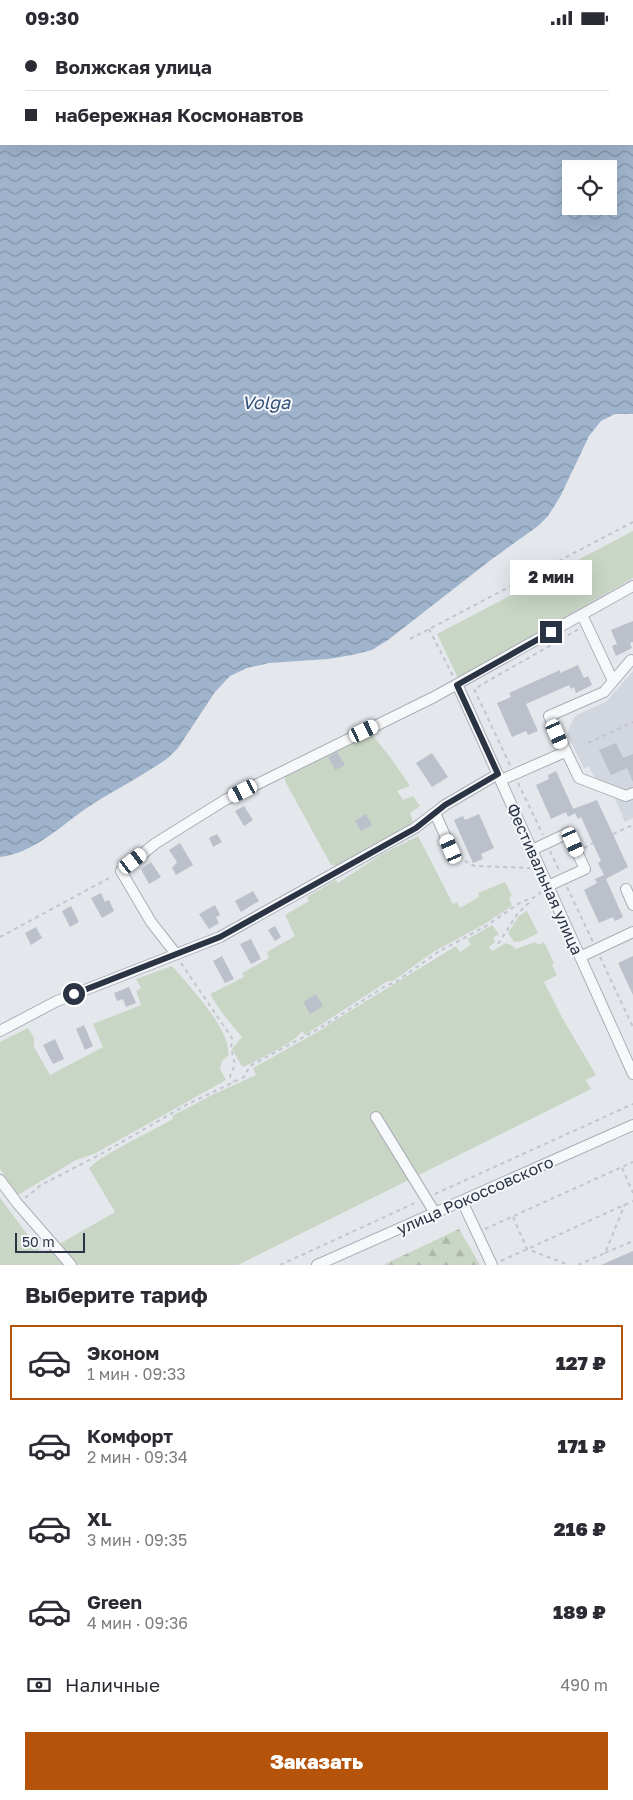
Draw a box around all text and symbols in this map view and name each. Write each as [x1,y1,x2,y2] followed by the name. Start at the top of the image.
[25,6,79,29] text: 09:30
[55,55,212,78] text: Волжская улица
[55,103,303,126] text: набережная Космонавтов
[562,160,617,215] map controls
[562,160,617,215] button: locate
[242,391,291,413] water label: Volga
[510,559,592,595] callout: 2 мин
[528,567,574,587] text: 2 мин
[540,621,562,643] route end
[544,717,569,751] car
[347,718,380,744] car
[226,778,259,804] car
[503,800,587,958] street label: Фестивальная улица
[560,825,585,859] car
[438,832,463,866] car
[116,846,149,876] car
[63,983,85,1005] route start
[394,1151,556,1239] street label: улица Рокоссовского
[15,1230,85,1253] scale bar
[22,1233,55,1250] text: 50 m
[25,1281,208,1308] text: Выберите тариф
[27,1340,72,1385] icon: car
[87,1341,159,1364] text: Эконом
[556,1351,606,1374] text: 127 ₽
[87,1364,186,1384] text: 1 мин · 09:33
[27,1423,72,1468] icon: car
[87,1424,173,1447] text: Комфорт
[557,1434,606,1457] text: 171 ₽
[87,1447,188,1467] text: 2 мин · 09:34
[27,1506,72,1551] icon: car
[87,1507,112,1530] text: XL
[554,1517,606,1540] text: 216 ₽
[87,1530,187,1550] text: 3 мин · 09:35
[27,1589,72,1634] icon: car
[87,1590,142,1613] text: Green
[553,1600,606,1623] text: 189 ₽
[87,1613,188,1633] text: 4 мин · 09:36
[25,1671,53,1699] icon: cash
[65,1673,160,1696] text: Наличные
[560,1675,608,1695] text: 490 m
[25,1732,608,1790] button: Заказать

